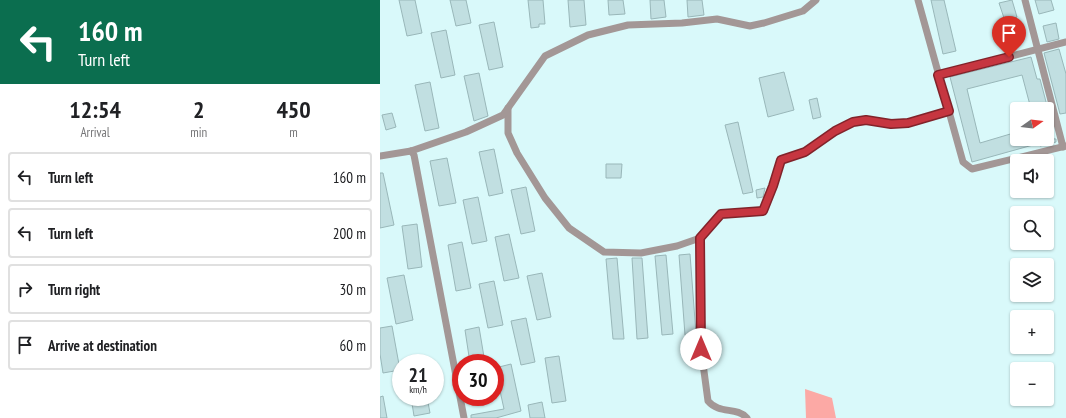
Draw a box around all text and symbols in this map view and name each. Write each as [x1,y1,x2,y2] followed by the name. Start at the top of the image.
[78,12,142,49] text: 160 m
[12,16,64,68] icon: left
[992,16,1026,57] pin
[998,22,1020,44] icon: arrive
[78,48,130,71] text: Turn left
[69,94,121,125] text: 12:54
[193,94,204,125] text: 2
[276,94,311,125] text: 450
[1010,102,1054,146] north arrow
[1010,102,1054,406] map controls
[80,124,110,141] text: Arrival
[190,124,207,141] text: min
[289,124,298,141] text: m
[1010,154,1054,198] button: sound
[14,166,36,188] icon: left
[48,168,93,187] text: Turn left
[333,168,366,187] text: 160 m
[1010,206,1054,250] button: search
[14,222,36,244] icon: left
[48,224,93,243] text: Turn left
[333,224,366,243] text: 200 m
[1010,258,1054,302] button: layers
[14,278,36,300] icon: right
[48,280,100,299] text: Turn right
[340,280,366,299] text: 30 m
[1010,310,1054,354] button: +
[680,328,722,370] position arrow
[14,334,36,356] icon: arrive
[48,336,157,355] text: Arrive at destination
[340,336,366,355] text: 60 m
[452,354,504,406] speed limit sign: 30
[408,362,428,388] text: 21
[1010,362,1054,406] button: −
[409,383,427,396] text: km/h

